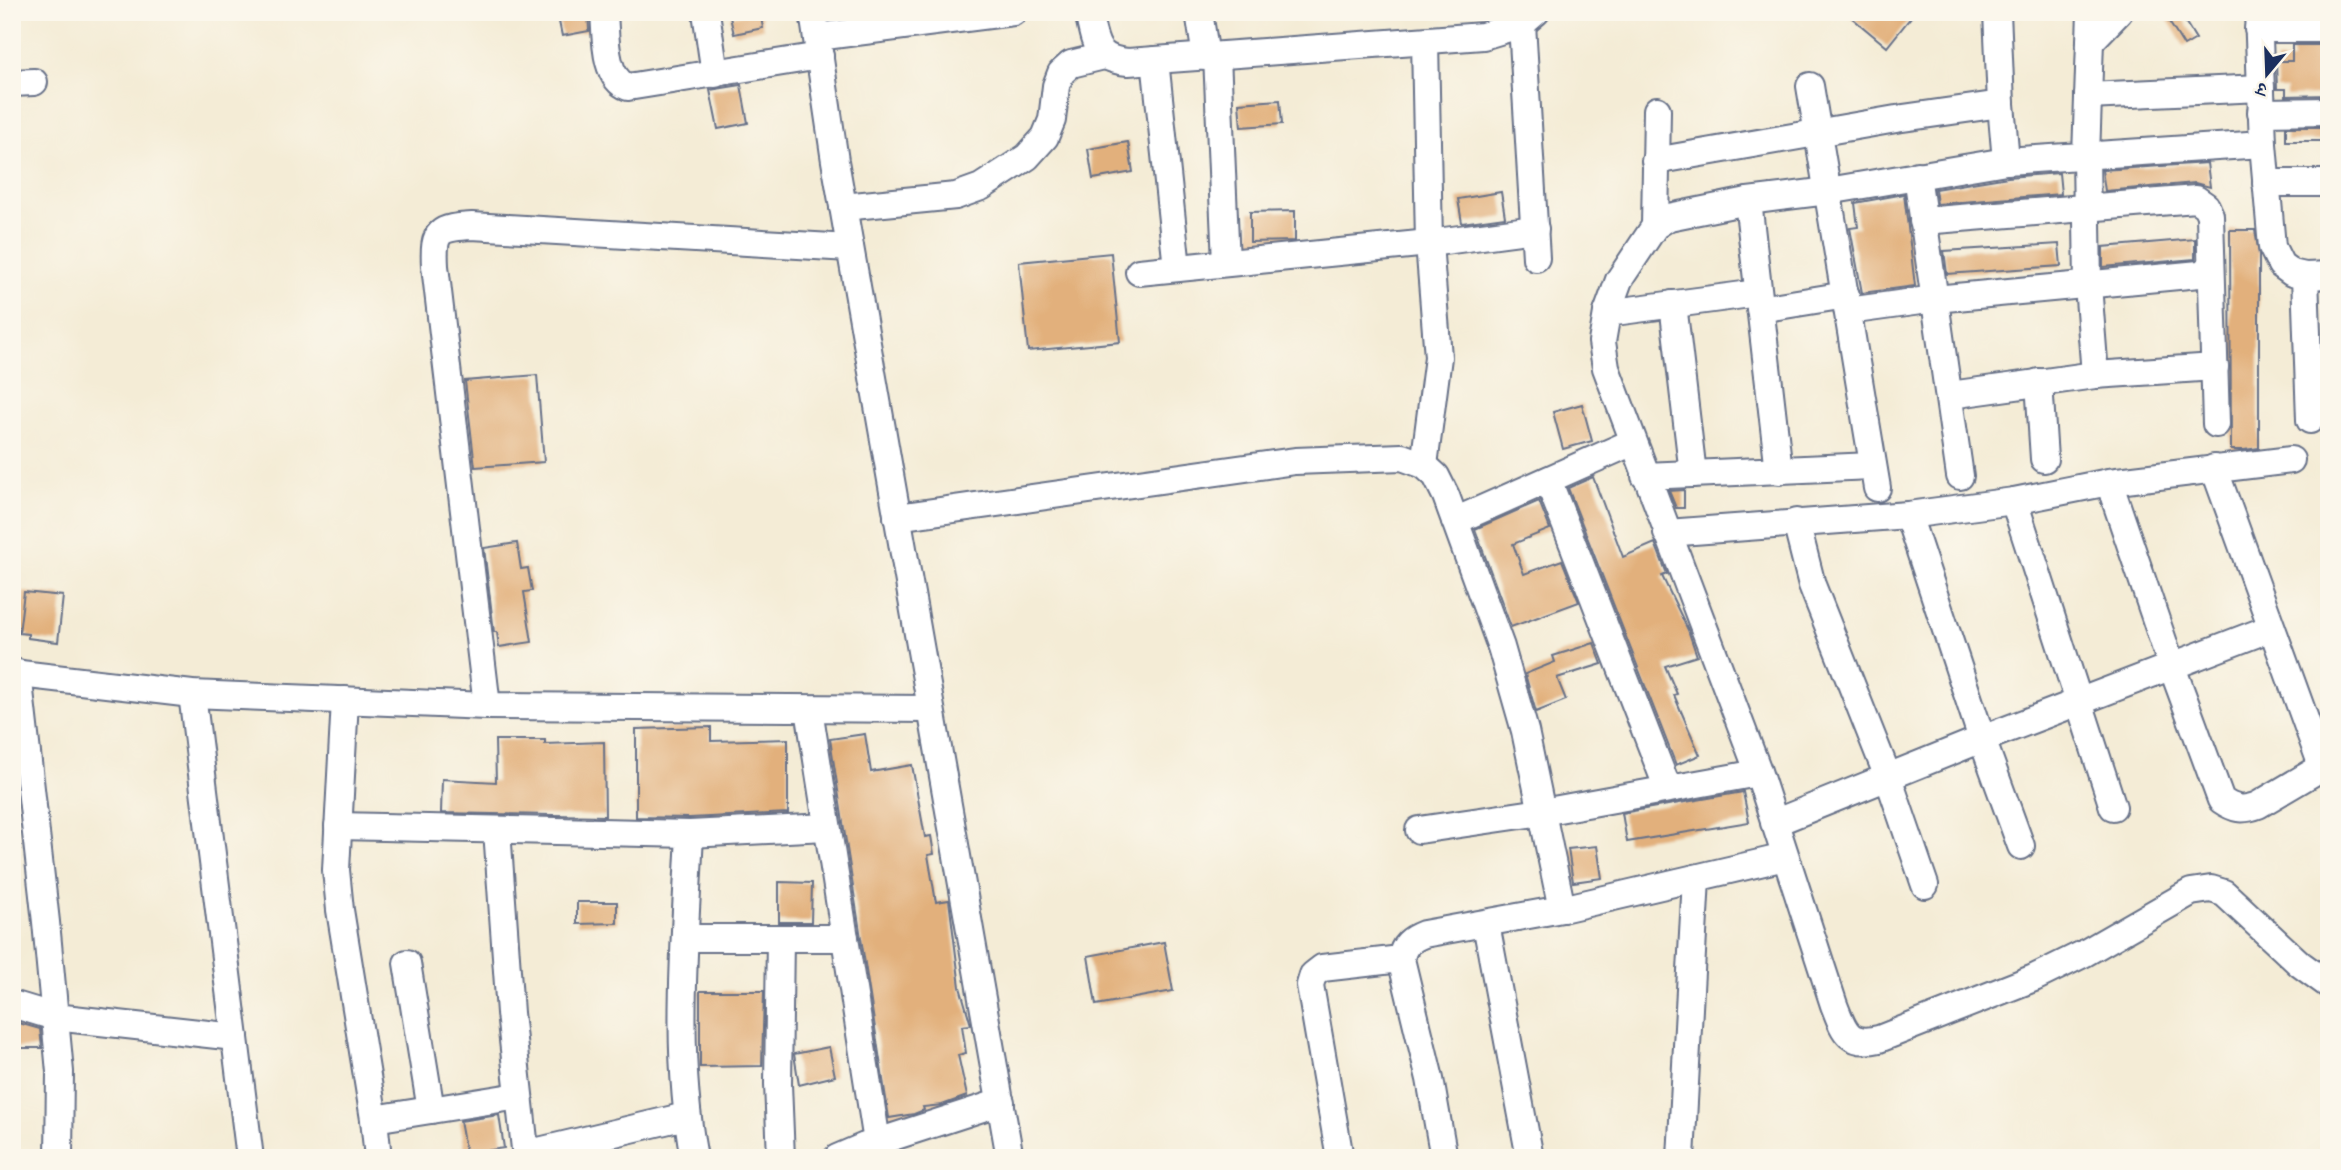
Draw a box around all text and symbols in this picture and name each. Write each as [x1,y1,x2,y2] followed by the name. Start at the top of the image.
[2232,38,2302,108] north arrow
[2252,77,2272,103] text: उ

